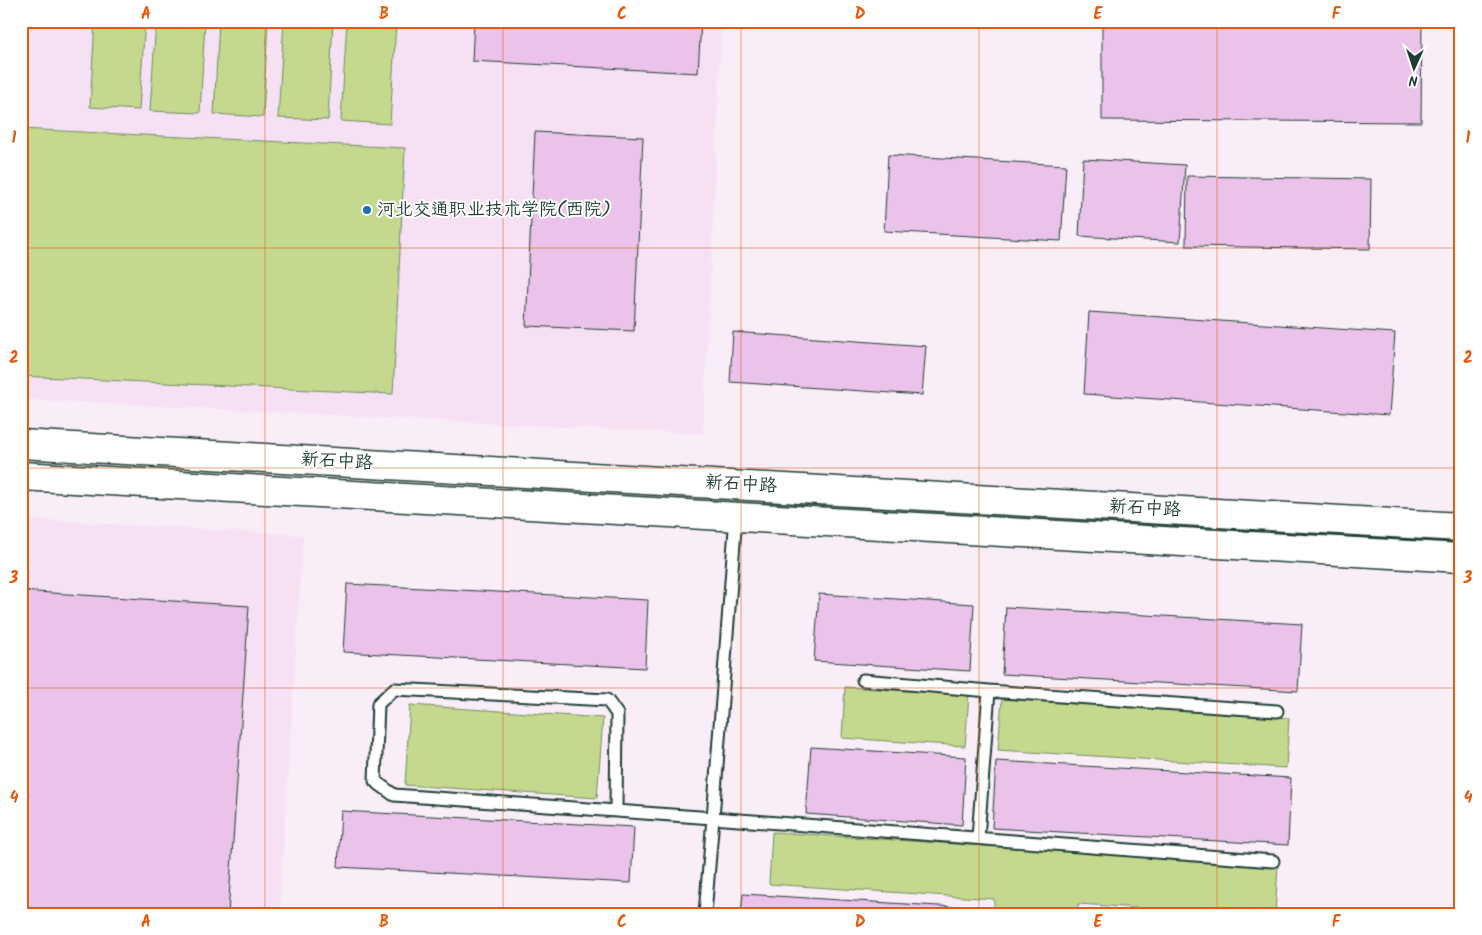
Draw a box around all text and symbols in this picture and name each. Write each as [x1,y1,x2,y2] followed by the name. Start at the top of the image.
[141,2,151,27] text: A
[379,2,389,27] text: B
[617,2,627,27] text: C
[855,2,866,27] text: D
[1094,2,1104,27] text: E
[1332,2,1342,27] text: F
[1390,42,1440,92] north arrow
[1408,69,1418,91] text: N
[12,126,17,151] text: 1
[1466,126,1471,151] text: 1
[377,196,611,225] place label: 河北交通职业技术学院(西院)
[361,204,373,216] marker: 河北交通职业技术学院(西院)
[9,346,19,371] text: 2
[1463,346,1473,371] text: 2
[300,446,374,478] street label: 新石中路
[704,469,778,501] street label: 新石中路
[1108,493,1182,525] street label: 新石中路
[9,566,19,591] text: 3
[1463,566,1473,591] text: 3
[10,786,19,811] text: 4
[1464,786,1473,811] text: 4
[141,910,151,935] text: A
[379,910,389,935] text: B
[617,910,627,935] text: C
[855,910,866,935] text: D
[1094,910,1104,935] text: E
[1332,910,1342,935] text: F

